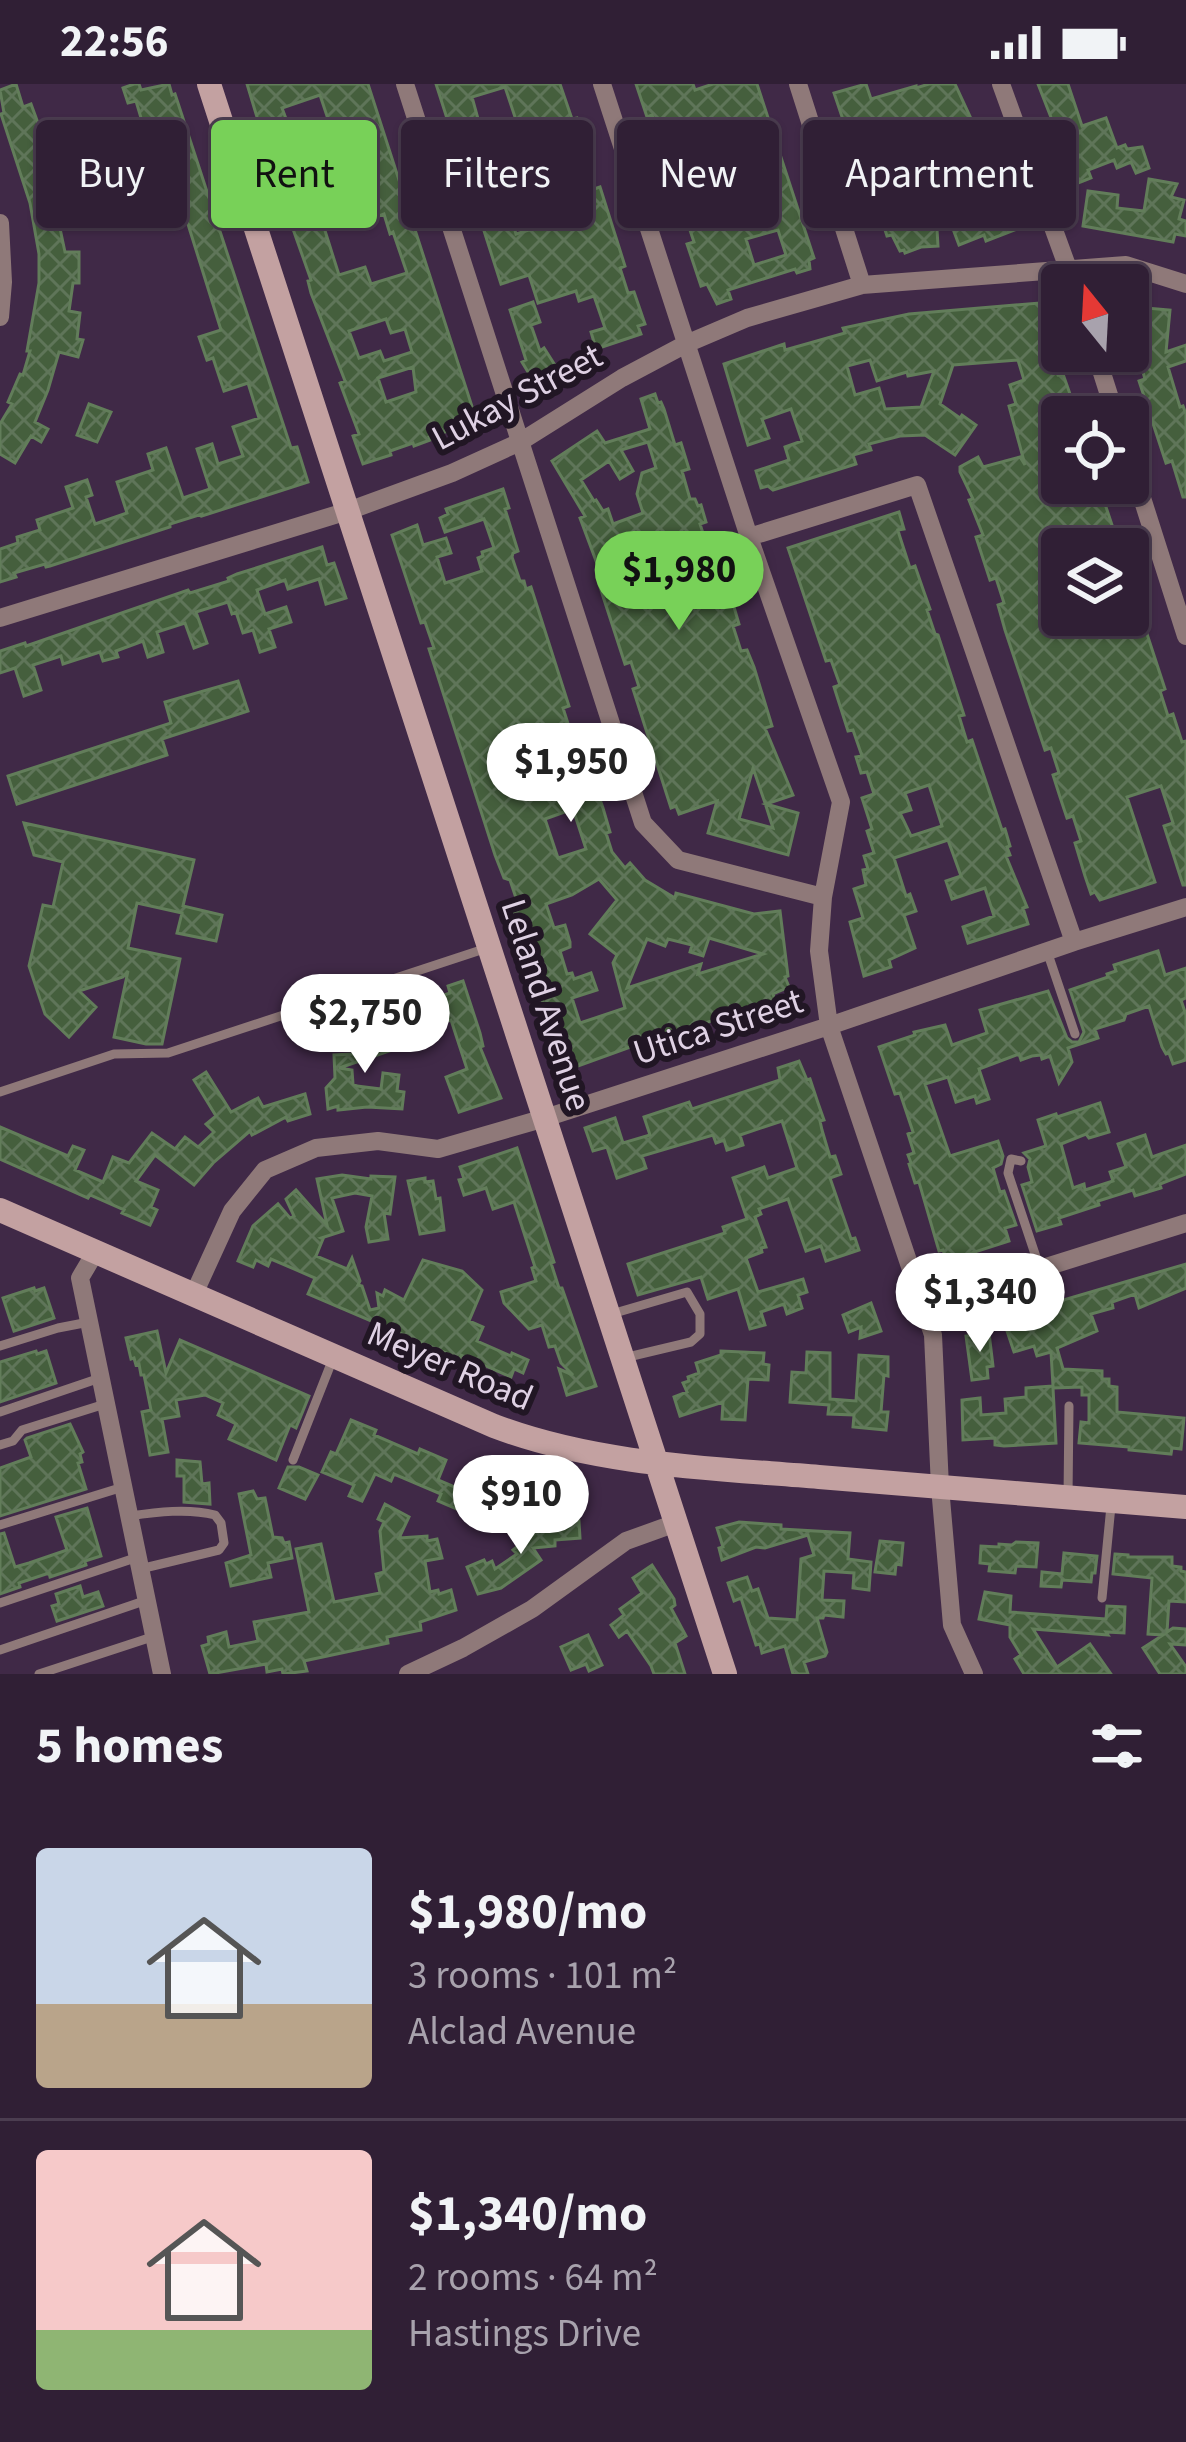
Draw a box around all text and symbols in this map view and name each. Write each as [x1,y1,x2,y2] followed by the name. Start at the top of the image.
[60,10,169,74] text: 22:56
[36,120,187,228] chip: Buy
[211,120,377,228] chip: Rent
[401,120,593,228] chip: Filters
[617,120,779,228] chip: New
[803,120,1076,228] chip: Apartment
[1041,264,1149,372] north arrow
[1041,264,1149,636] map controls
[423,331,611,463] street label: Lukay Street
[1041,396,1149,504] button: locate
[1041,528,1149,636] button: layers
[581,531,777,633] pin: $1,980
[622,542,736,598] text: $1,980
[473,723,669,825] pin: $1,950
[514,734,628,790] text: $1,950
[488,892,604,1118] street label: Leland Avenue
[267,974,463,1076] pin: $2,750
[627,976,809,1078] street label: Utica Street
[308,985,422,1041] text: $2,750
[882,1253,1078,1355] pin: $1,340
[923,1264,1037,1320] text: $1,340
[359,1308,541,1424] street label: Meyer Road
[450,1455,592,1557] pin: $910
[480,1466,562,1522] text: $910
[36,1710,223,1782] text: 5 homes
[1084,1713,1150,1779] icon: filters
[408,1876,647,1948] text: $1,980/mo
[132,1896,276,2040] icon: home
[408,1948,677,2004] text: 3 rooms · 101 m²
[408,2004,636,2060] text: Alclad Avenue
[408,2178,647,2250] text: $1,340/mo
[132,2198,276,2342] icon: home
[408,2250,658,2306] text: 2 rooms · 64 m²
[408,2306,641,2362] text: Hastings Drive

